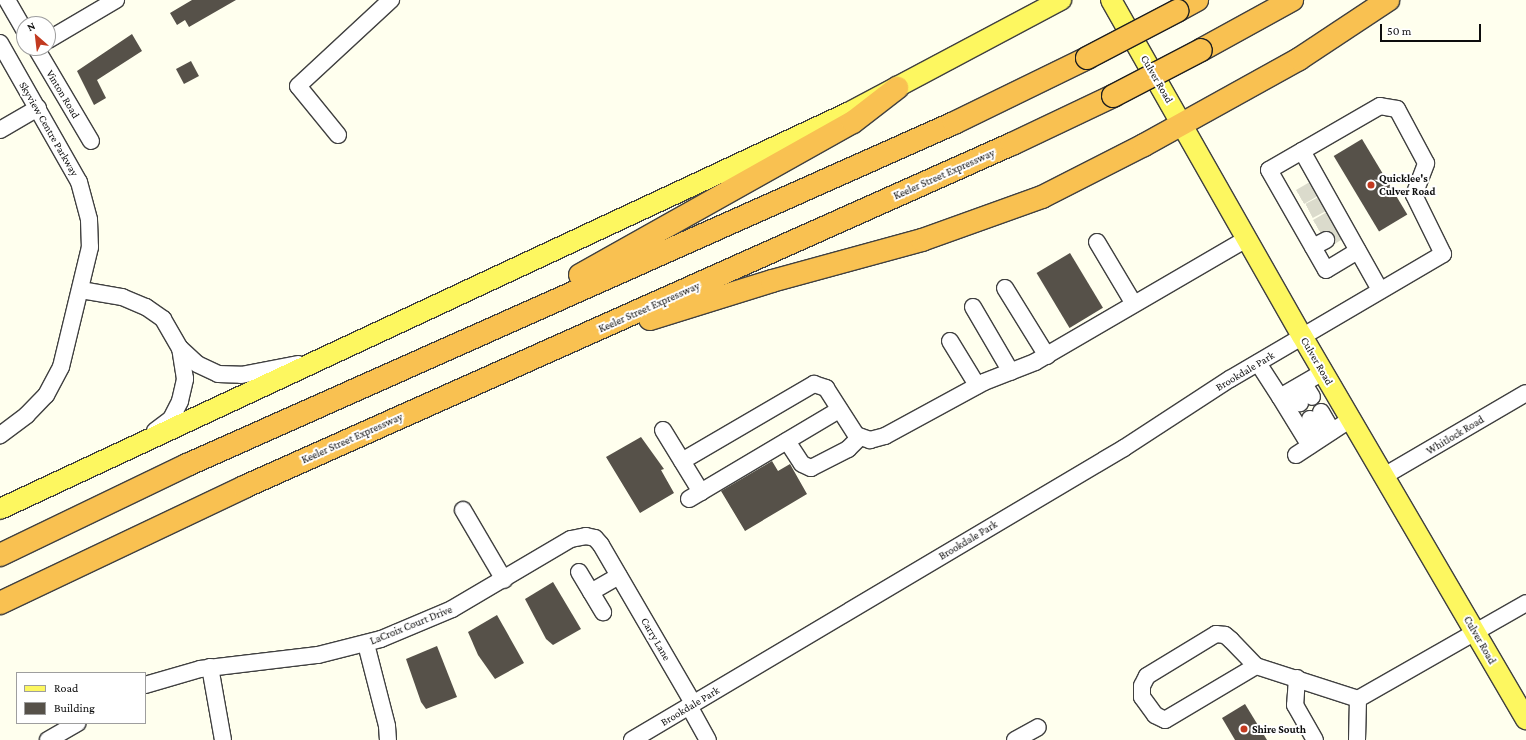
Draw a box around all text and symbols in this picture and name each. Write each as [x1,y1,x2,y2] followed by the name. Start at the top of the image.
[16,16,56,56] north arrow
[1382,16,1483,42] scale bar
[25,19,37,33] text: N
[1387,24,1411,38] text: 50 m
[1138,53,1176,105] street label: Culver Road
[43,67,83,121] street label: Vinton Road
[16,79,82,179] street label: Skyview Centre Parkway
[891,146,997,202] street label: Keeler Street Expressway
[1379,172,1435,198] place label: Quicklee's Culver Road
[1366,180,1376,190] marker: Quicklee's Culver Road
[596,279,702,335] street label: Keeler Street Expressway
[1298,335,1336,387] street label: Culver Road
[1213,348,1277,394] street label: Brookdale Park
[299,410,405,466] street label: Keeler Street Expressway
[1424,413,1486,457] street label: Whitlock Road
[936,517,1000,563] street label: Brookdale Park
[368,602,454,648] street label: LaCroix Court Drive
[1461,614,1499,666] street label: Culver Road
[638,615,674,663] street label: Carry Lane
[16,672,146,724] legend
[54,681,78,695] text: Road
[658,683,722,729] street label: Brookdale Park
[54,701,95,715] text: Building
[1252,722,1306,736] place label: Shire South
[1239,724,1249,734] marker: Shire South

